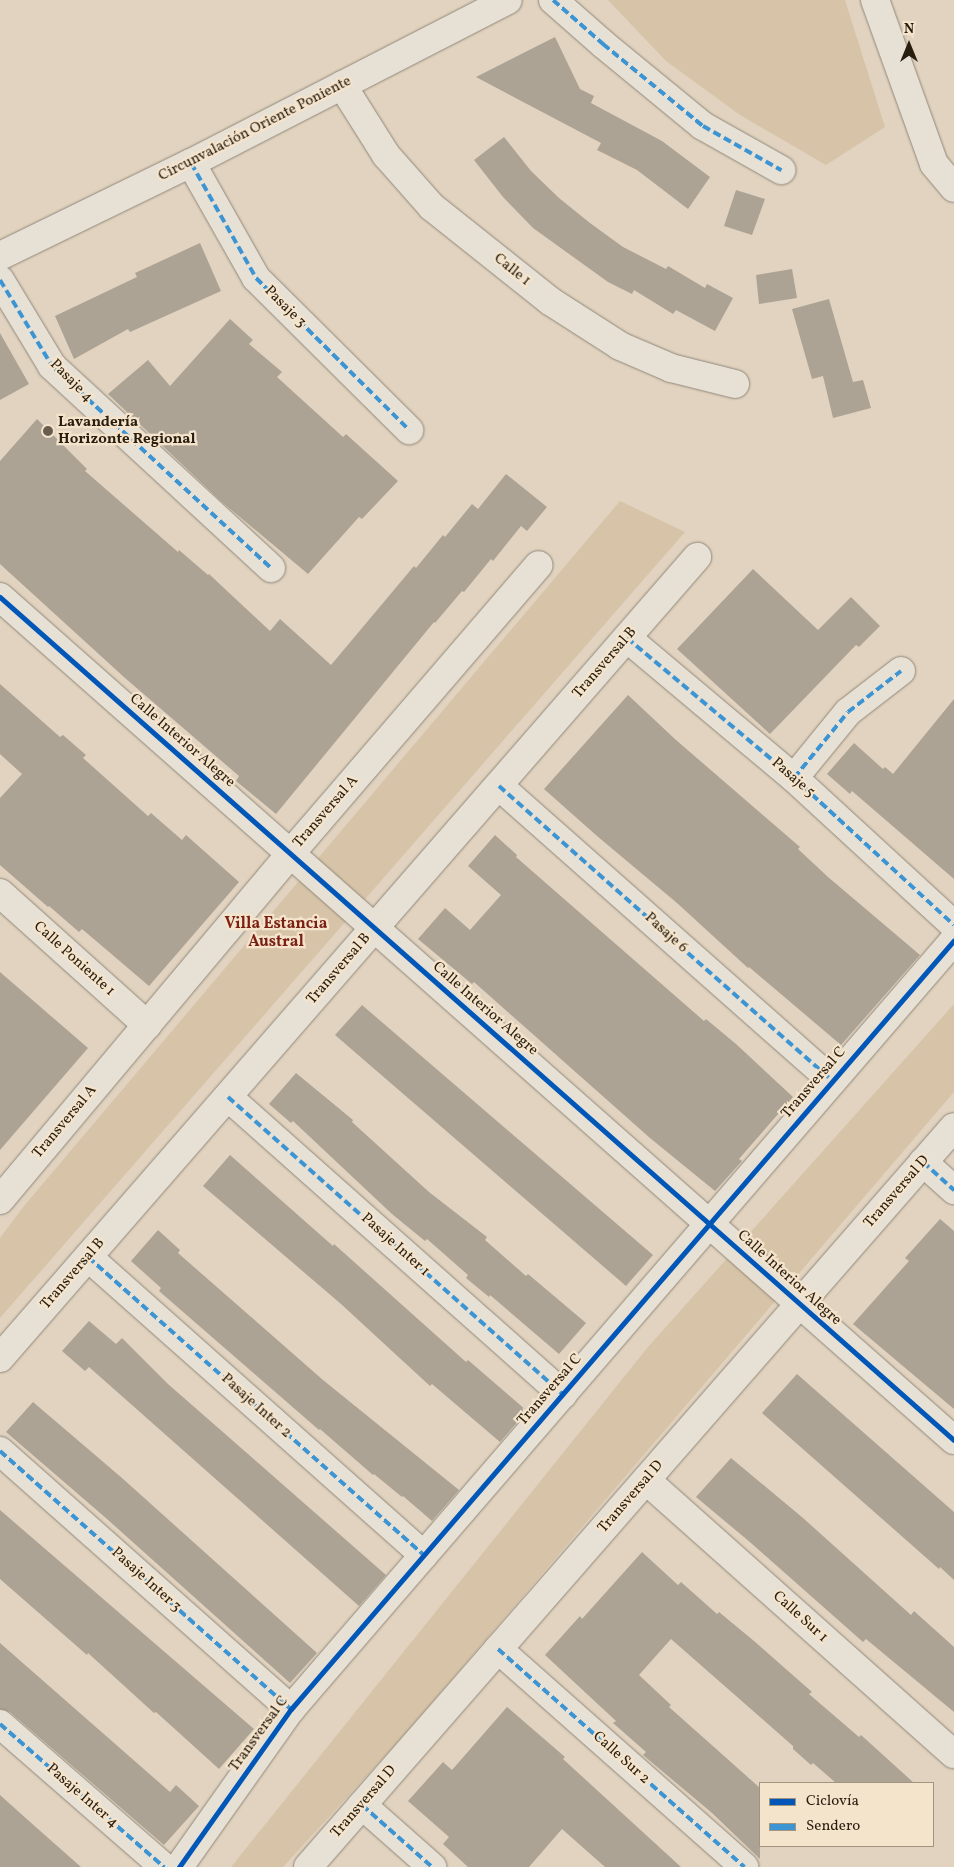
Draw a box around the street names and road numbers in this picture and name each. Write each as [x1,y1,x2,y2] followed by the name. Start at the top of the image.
[156,72,354,186] street label: Circunvalación Oriente Poniente
[490,250,534,290] street label: Calle 1
[260,282,310,332] street label: Pasaje 3
[46,356,96,406] street label: Pasaje 4
[569,624,641,702] street label: Transversal B
[125,690,239,792] street label: Calle Interior Alegre
[768,754,818,802] street label: Pasaje 5
[290,772,362,852] street label: Transversal A
[641,909,691,957] street label: Pasaje 6
[30,918,118,1000] street label: Calle Poniente 1
[303,930,375,1008] street label: Transversal B
[428,958,542,1060] street label: Calle Interior Alegre
[778,1043,850,1123] street label: Transversal C
[29,1082,101,1162] street label: Transversal A
[861,1152,933,1232] street label: Transversal D
[357,1210,433,1280] street label: Pasaje Inter 1
[733,1226,845,1330] street label: Calle Interior Alegre
[37,1235,109,1313] street label: Transversal B
[514,1350,586,1430] street label: Transversal C
[217,1370,295,1442] street label: Pasaje Inter 2
[595,1457,667,1537] street label: Transversal D
[107,1544,185,1616] street label: Pasaje Inter 3
[769,1587,831,1647] street label: Calle Sur 1
[225,1693,293,1775] street label: Transversal C
[589,1728,653,1788] street label: Calle Sur 2
[42,1760,122,1832] street label: Pasaje Inter 4
[328,1762,400,1842] street label: Transversal D

